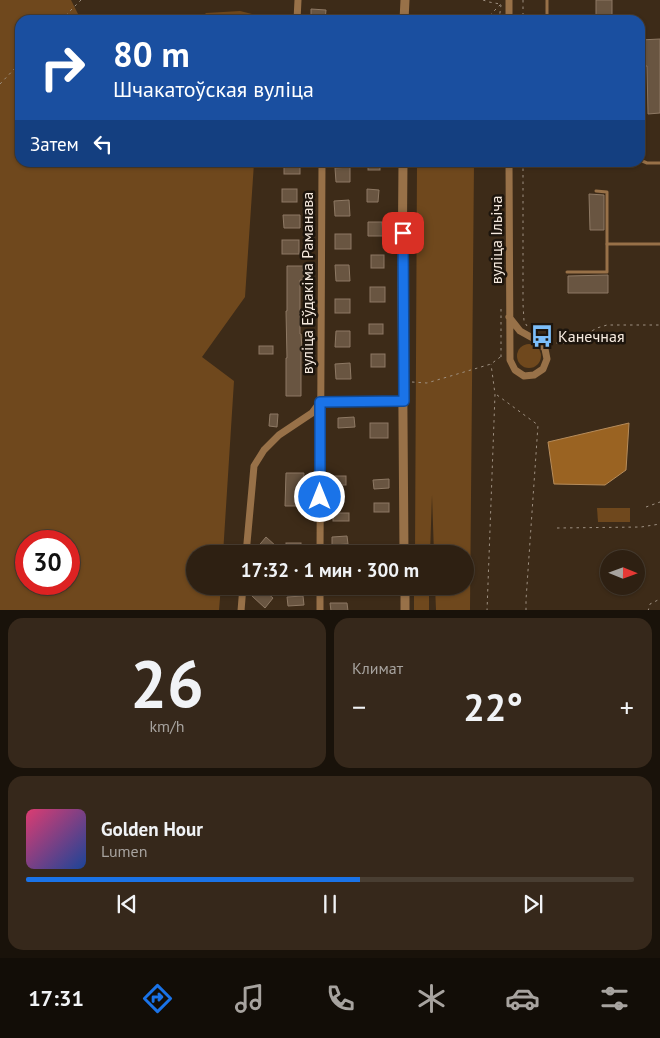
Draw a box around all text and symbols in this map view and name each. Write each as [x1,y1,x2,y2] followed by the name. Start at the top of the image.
[113,31,190,77] text: 80 m
[30,35,95,100] icon: right
[113,75,314,103] text: Шчакатоўская вуліца
[89,130,117,158] icon: left
[30,132,79,156] text: Затем
[297,192,317,374] street label: вуліца Еўдакіма Раманава
[486,196,506,284] street label: вуліца Ільіча
[382,212,424,254] pin
[389,219,417,247] icon: arrive
[529,323,555,349] bus stop icon: Канечная
[558,326,624,346] place label: Канечная
[293,470,345,522] position arrow
[15,530,80,595] speed limit sign: 30
[600,550,645,595] north arrow
[600,550,645,595] map controls
[241,558,419,582] text: 17:32 · 1 мин · 300 m
[130,641,204,725] text: 26
[352,658,403,678] text: Климат
[463,682,523,731] text: 22°
[352,688,366,725] text: −
[620,688,634,725] text: +
[149,716,185,736] text: km/h
[101,817,203,841] text: Golden Hour
[101,841,147,861] text: Lumen
[113,890,141,918] icon: previous
[316,890,344,918] icon: pause
[519,890,547,918] icon: next
[140,981,175,1016] icon: directions
[232,981,267,1016] icon: music
[323,981,358,1016] icon: phone
[414,981,449,1016] icon: climate
[505,981,540,1016] icon: car
[597,981,632,1016] icon: filters
[28,984,84,1012] text: 17:31

